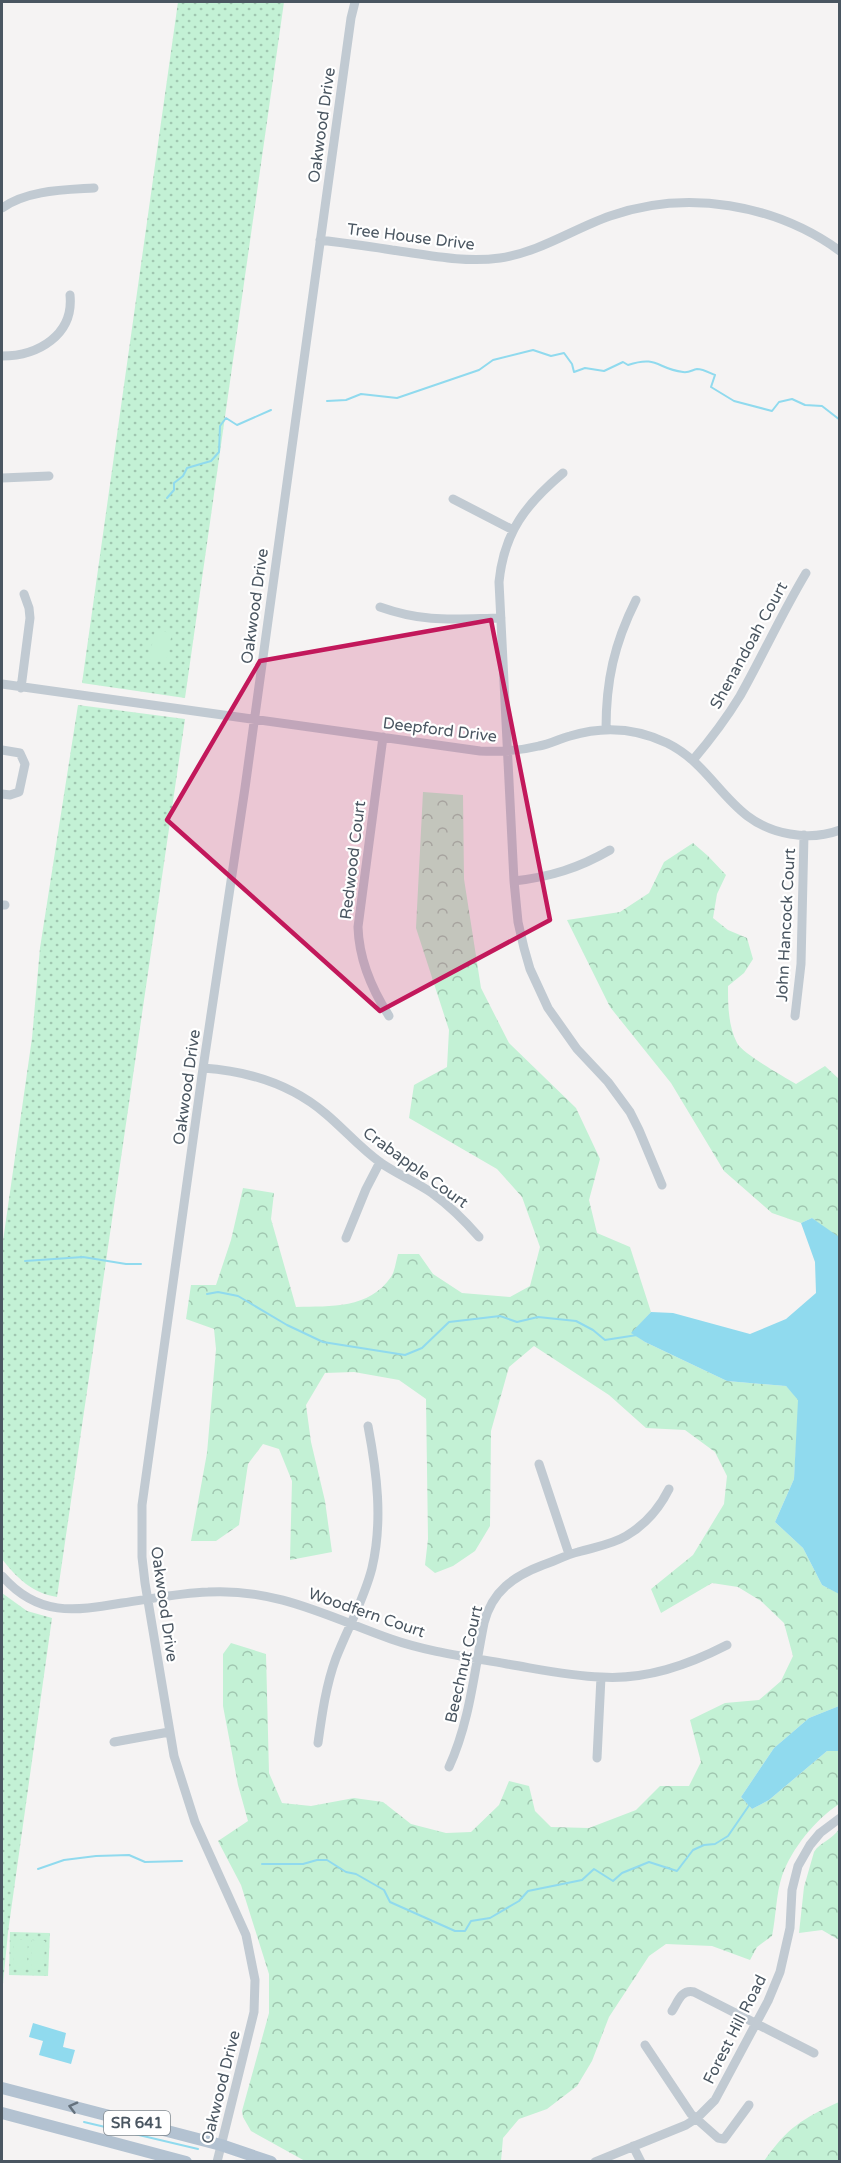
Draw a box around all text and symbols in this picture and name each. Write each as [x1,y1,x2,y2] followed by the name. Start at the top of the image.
[304,66,340,184] street label: Oakwood Drive
[346,219,476,255] street label: Tree House Drive
[237,547,273,665] street label: Oakwood Drive
[706,578,792,713] street label: Shenandoah Court
[382,713,498,747] street label: Deepford Drive
[336,800,370,921] street label: Redwood Court
[772,848,800,1002] street label: John Hancock Court
[169,1028,205,1146] street label: Oakwood Drive
[359,1123,472,1213] street label: Crabapple Court
[146,1545,182,1663] street label: Oakwood Drive
[306,1584,428,1642] street label: Woodfern Court
[441,1604,487,1725] street label: Beechnut Court
[699,1972,771,2087] street label: Forest Hill Road
[197,2028,245,2146] street label: Oakwood Drive
[68,2102,79,2114] one-way arrow
[104,2111,170,2135] road number: SR 641

